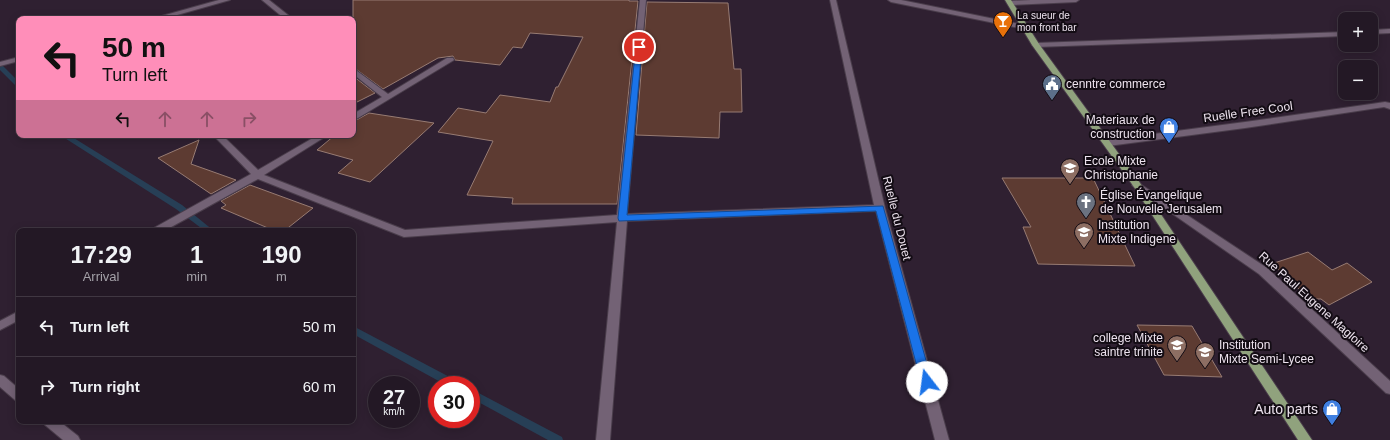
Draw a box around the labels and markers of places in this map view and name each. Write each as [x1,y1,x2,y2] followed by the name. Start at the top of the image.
[992,10,1014,38] bar icon: La sueur de mon front bar
[1017,10,1077,33] place label: La sueur de mon front bar
[622,30,656,64] pin
[1041,73,1063,101] public building icon: cenntre commerce
[1066,77,1166,91] place label: cenntre commerce
[1086,113,1155,141] place label: Materiaux de construction
[1158,116,1180,144] shop icon: Materiaux de construction
[1084,154,1158,182] place label: Ecole Mixte Christophanie
[1059,157,1081,185] school or university icon: Ecole Mixte Christophanie
[1100,187,1222,216] place label: Église Évangelique de Nouvelle Jerusalem
[1075,191,1097,219] church icon: Église Évangelique de Nouvelle Jerusalem
[1098,218,1176,246] place label: Institution Mixte Indigene
[1073,221,1095,249] school or university icon: Institution Mixte Indigene
[1093,331,1163,359] place label: college Mixte saintre trinite
[1166,334,1188,362] school or university icon: college Mixte saintre trinite
[1219,338,1314,366] place label: Institution Mixte Semi-Lycee
[1194,341,1216,369] school or university icon: Institution Mixte Semi-Lycee
[1321,398,1343,426] shop icon: Auto parts
[1254,401,1318,417] place label: Auto parts

